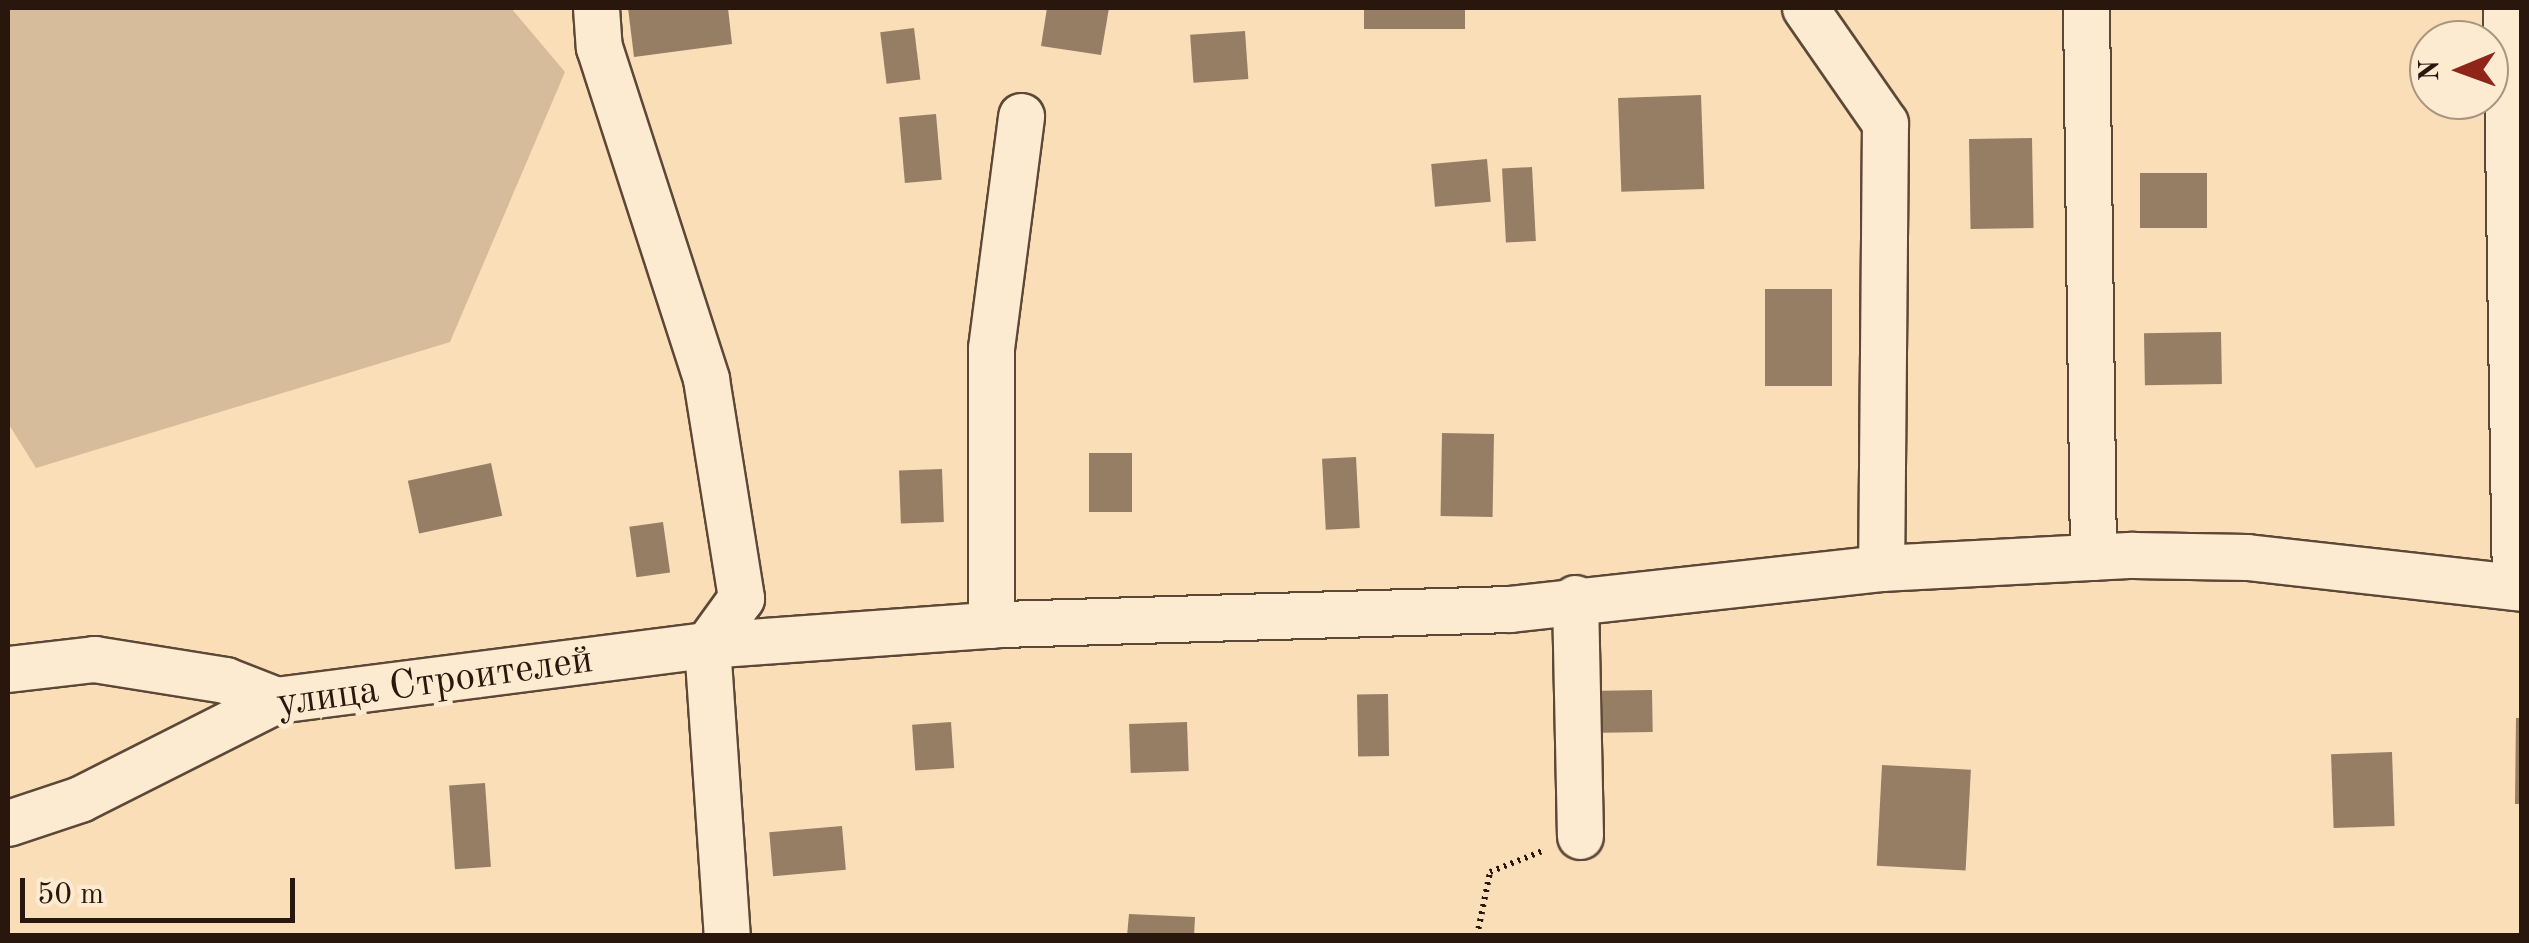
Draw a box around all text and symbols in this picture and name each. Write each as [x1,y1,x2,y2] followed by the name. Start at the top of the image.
[2409,20,2509,120] north arrow
[2417,60,2445,81] text: N
[274,637,596,729] street label: улица Строителей
[25,858,300,920] scale bar
[37,880,104,910] text: 50 m

